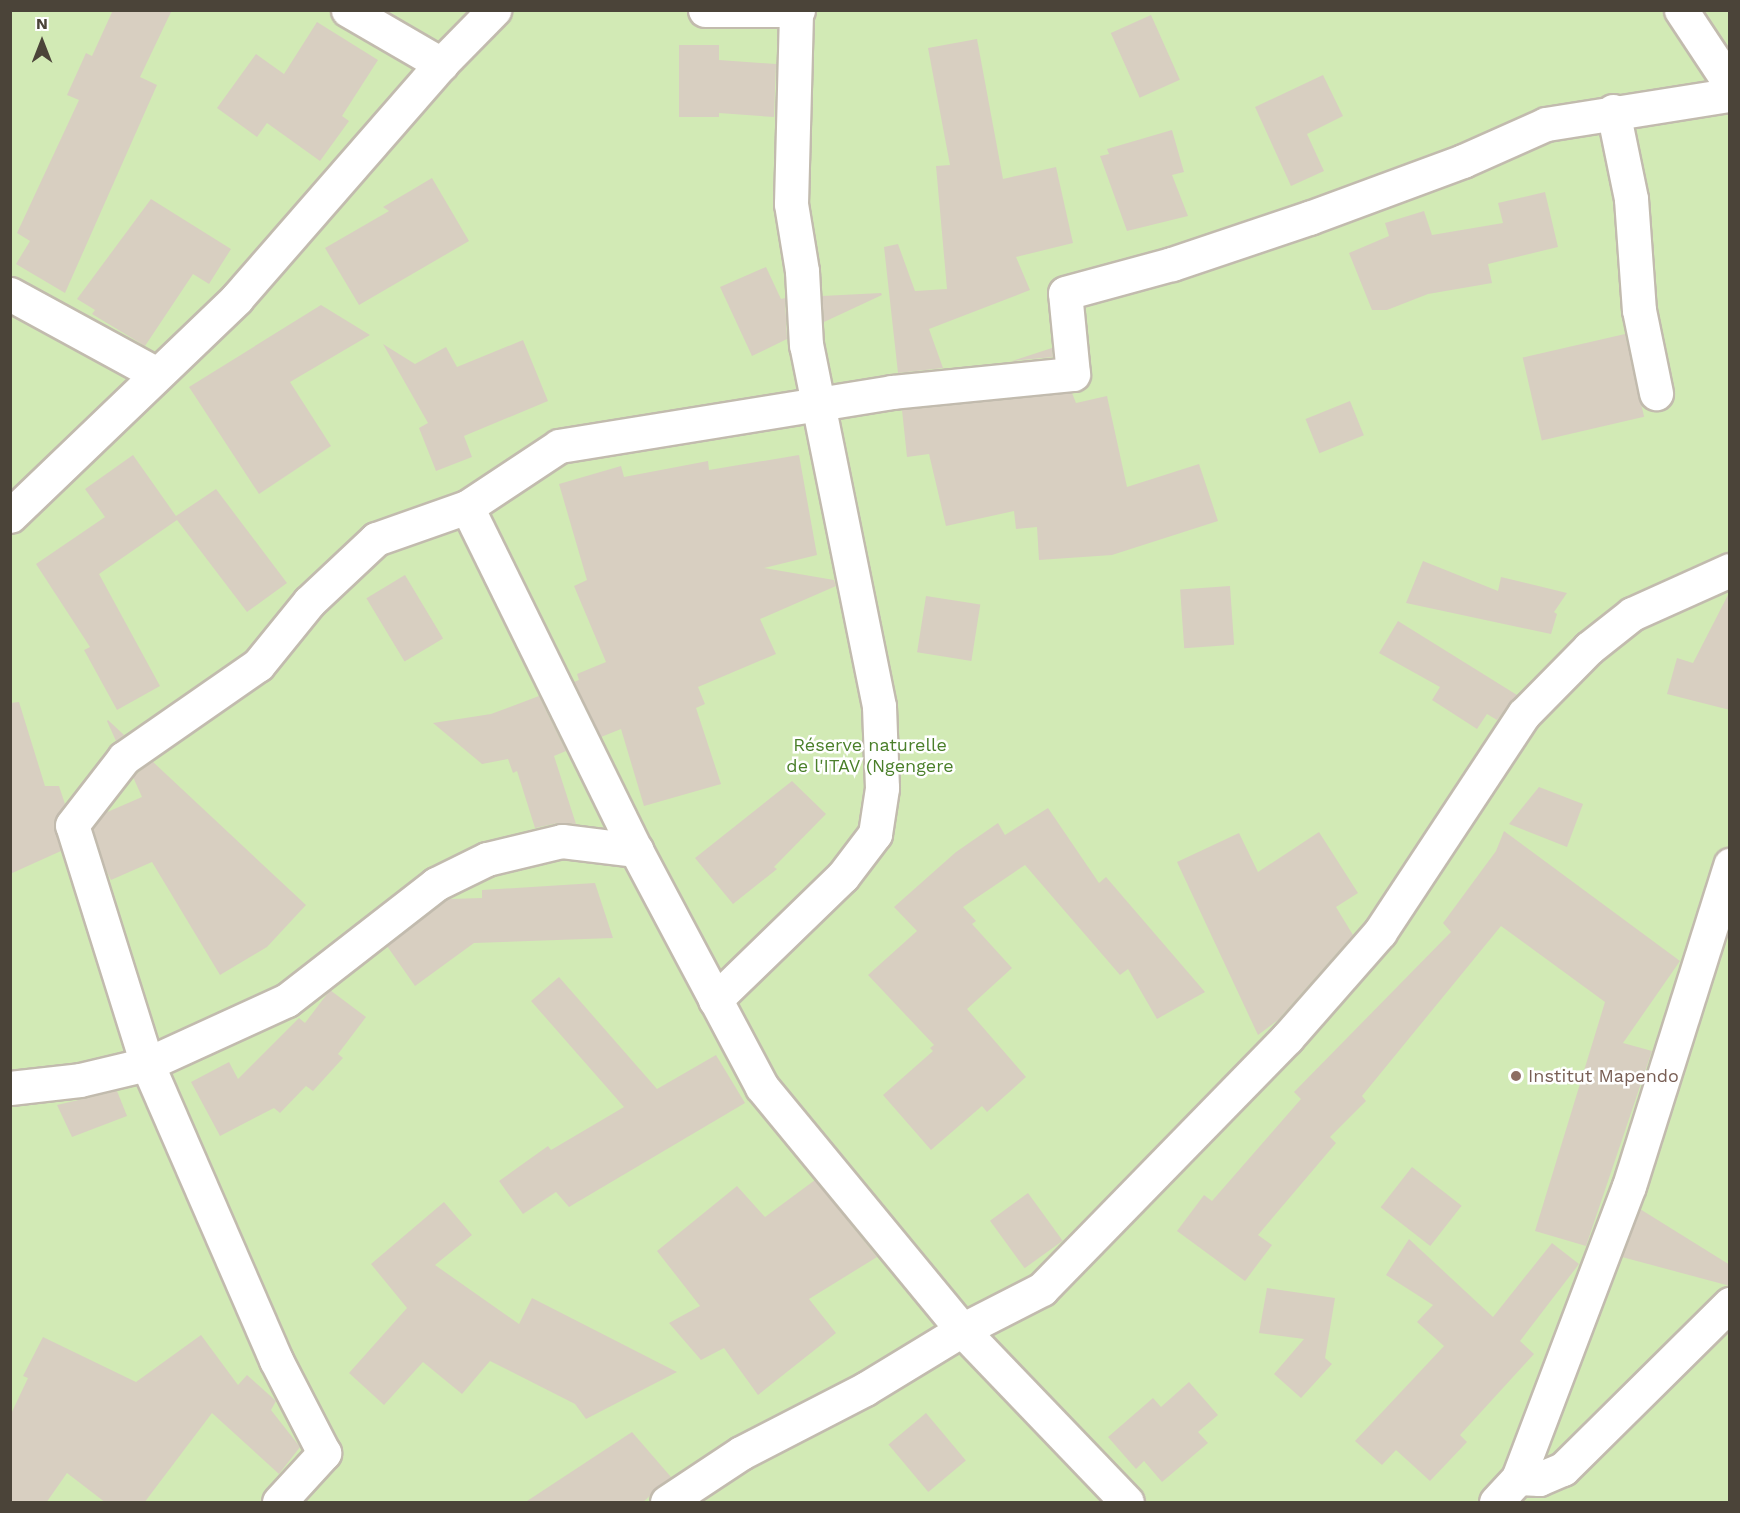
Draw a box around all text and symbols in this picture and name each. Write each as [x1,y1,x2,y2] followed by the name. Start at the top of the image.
[12,12,72,72] north arrow
[36,14,48,33] text: N
[786,735,954,777] park label: Réserve naturelle de l'ITAV (Ngengere
[1528,1065,1679,1087] place label: Institut Mapendo
[1509,1069,1523,1083] marker: Institut Mapendo

